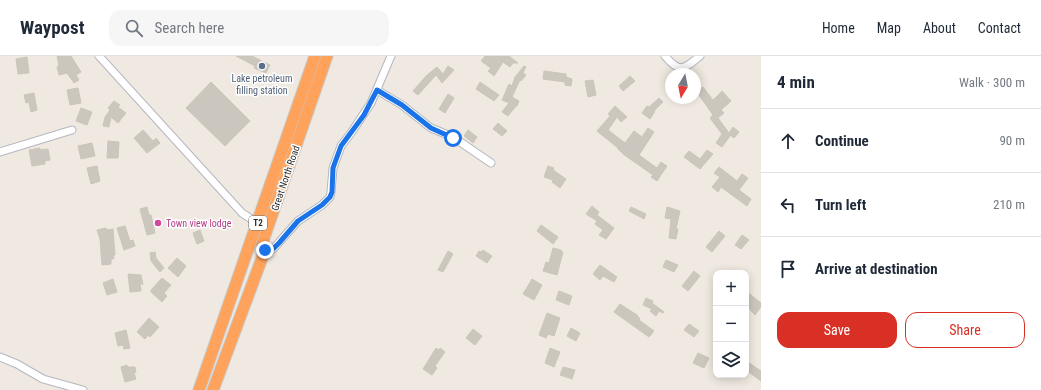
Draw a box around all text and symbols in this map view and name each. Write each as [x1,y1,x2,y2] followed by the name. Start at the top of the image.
[109,10,389,46] search box
[20,16,85,39] text: Waypost
[123,17,145,39] icon: search
[155,19,224,37] text: Search here
[822,20,855,36] text: Home
[877,20,901,36] text: Map
[923,20,956,36] text: About
[978,20,1021,36] text: Contact
[257,61,267,71] marker: Lake petroleum filling station
[665,68,701,104] north arrow
[777,72,815,92] text: 4 min
[232,73,292,96] place label: Lake petroleum filling station
[959,75,1025,90] text: Walk · 300 m
[444,129,462,147] route start
[777,130,799,152] icon: ahead
[815,132,869,150] text: Continue
[999,133,1025,148] text: 90 m
[269,144,302,212] street label: Great North Road
[777,194,799,216] icon: left
[815,196,866,214] text: Turn left
[993,197,1025,212] text: 210 m
[249,216,267,230] road number: T2
[153,218,163,228] marker: Town view lodge
[166,218,232,229] place label: Town view lodge
[256,241,274,259] route end
[777,258,799,280] icon: arrive
[815,260,938,278] text: Arrive at destination
[713,270,749,378] map controls
[713,270,749,306] button: +
[713,306,749,342] button: −
[777,312,897,348] button: Save
[905,312,1025,348] button: Share
[713,342,749,378] button: layers

